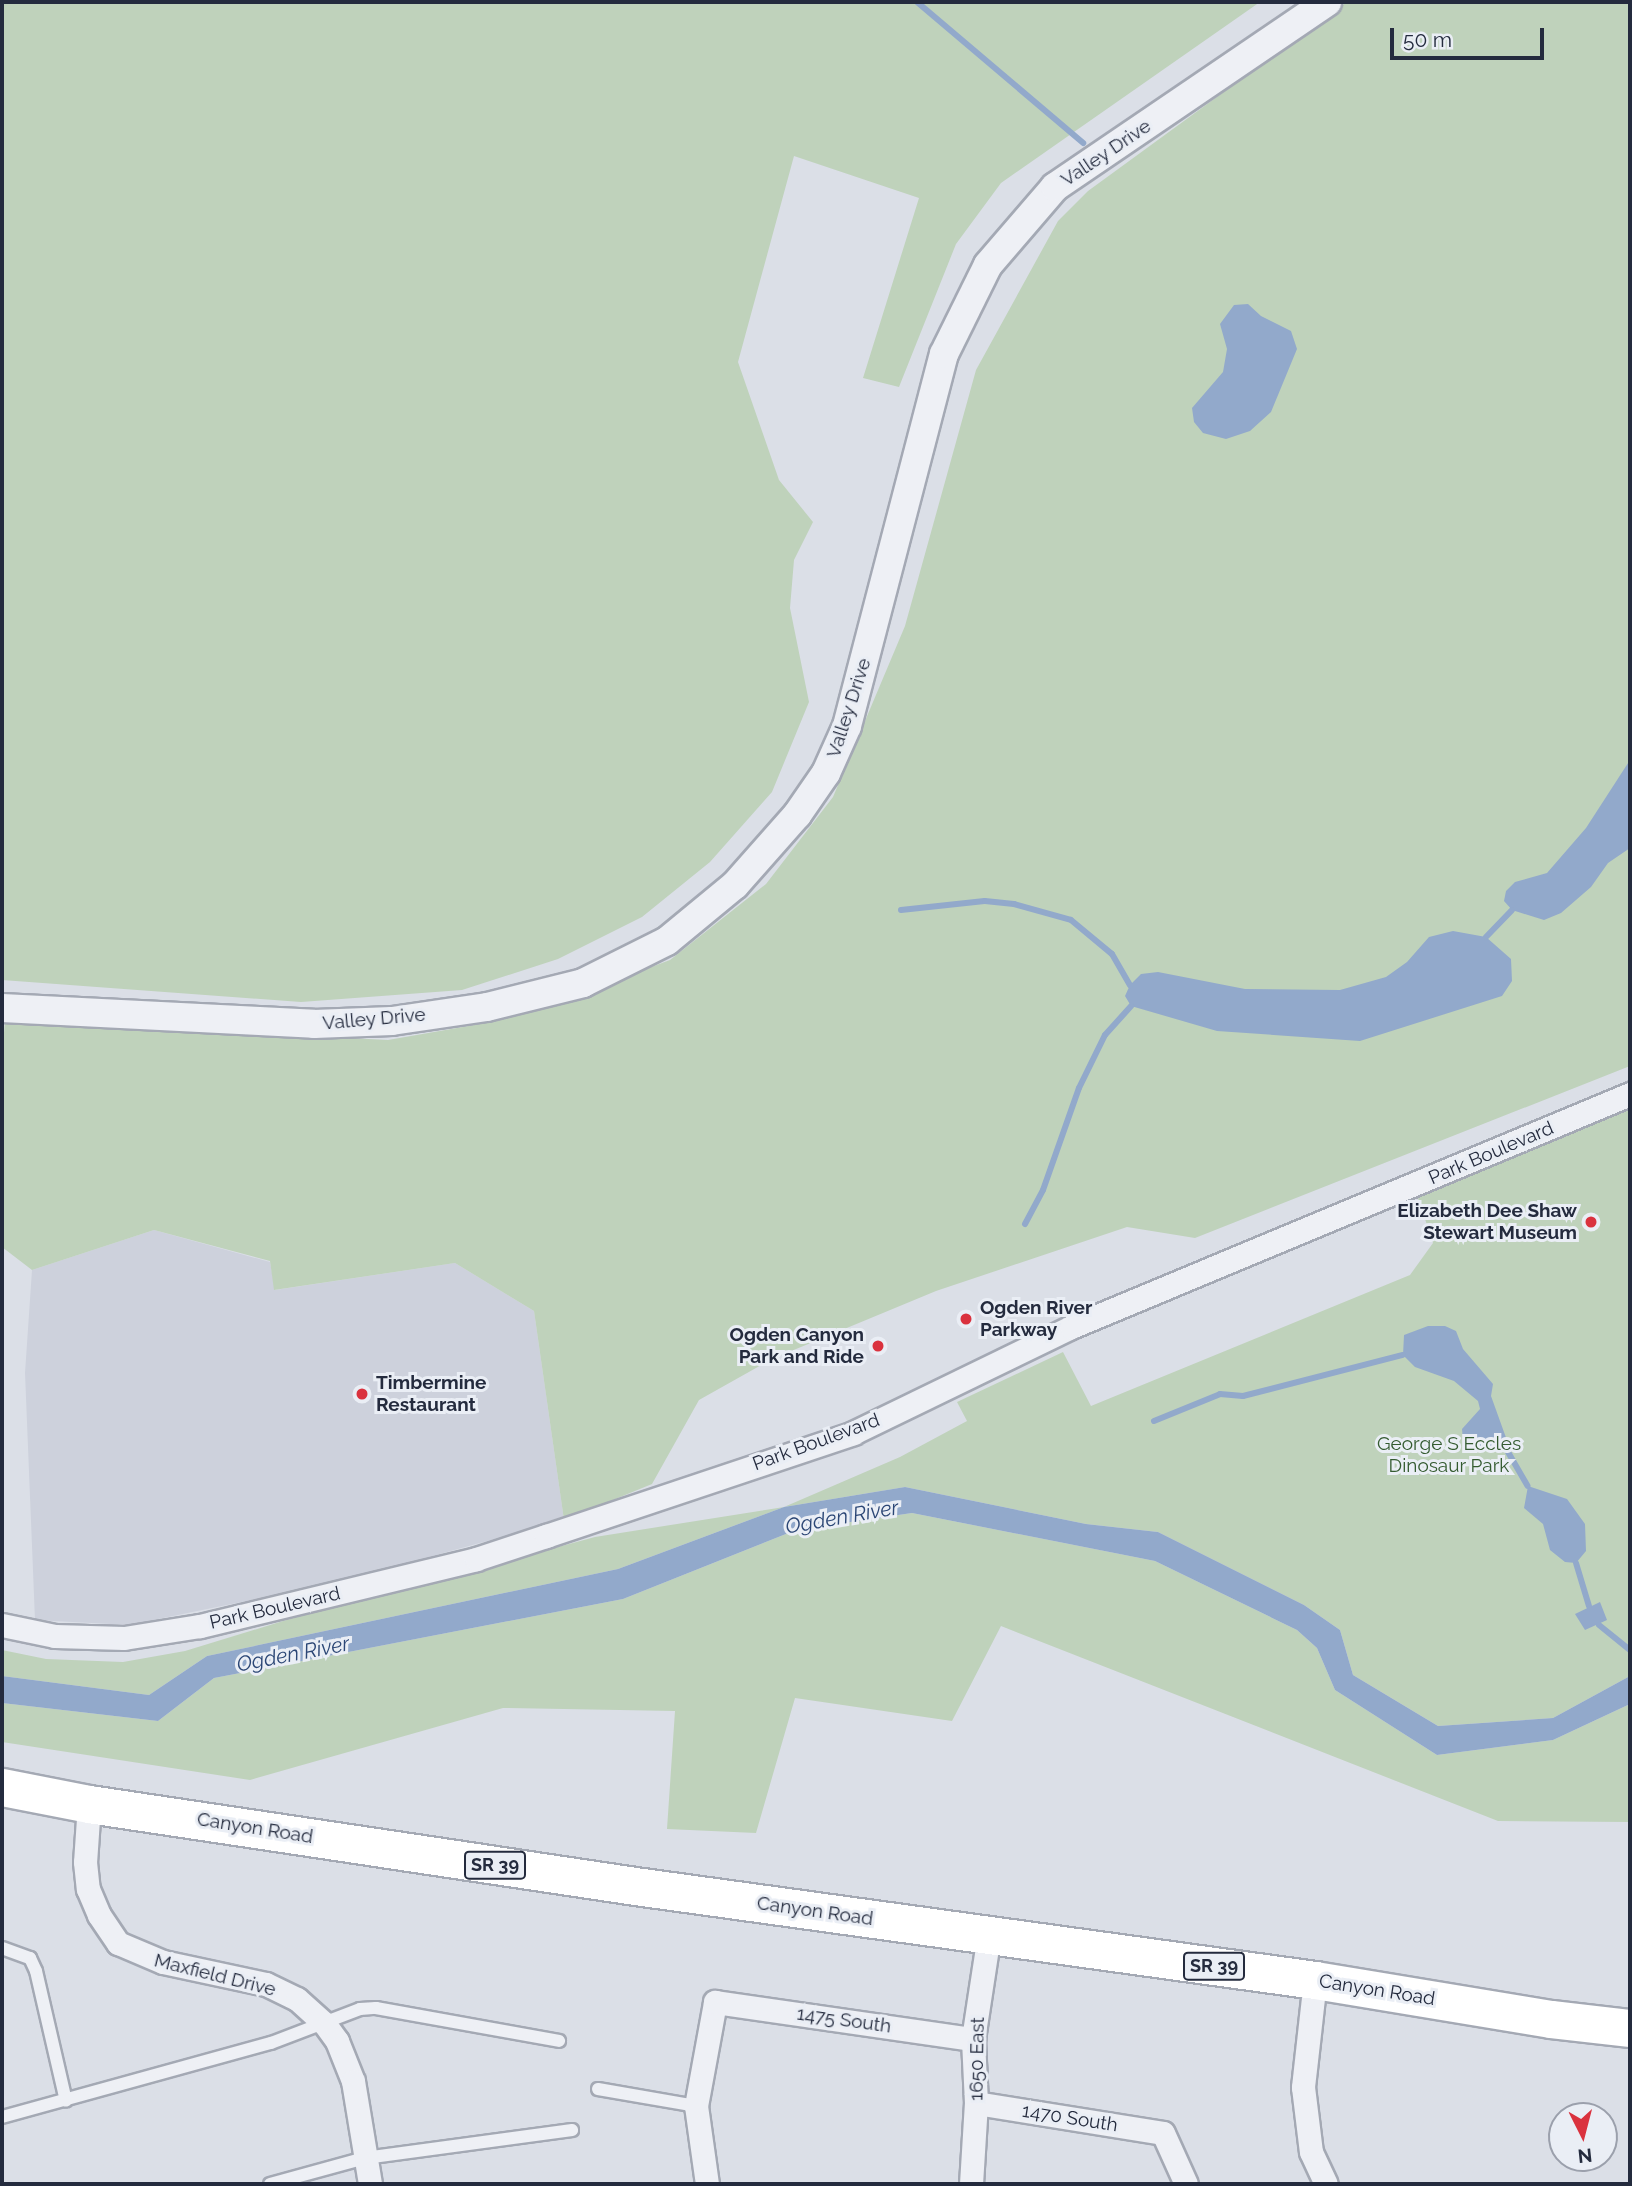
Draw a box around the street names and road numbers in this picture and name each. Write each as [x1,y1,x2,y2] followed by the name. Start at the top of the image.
[1057,114,1155,192] street label: Valley Drive
[822,655,876,761] street label: Valley Drive
[321,1003,427,1035] street label: Valley Drive
[1425,1116,1557,1190] street label: Park Boulevard
[749,1408,883,1476] street label: Park Boulevard
[207,1582,343,1634] street label: Park Boulevard
[195,1808,315,1848] street label: Canyon Road
[463,1851,526,1880] road number: SR 39
[755,1892,875,1930] street label: Canyon Road
[152,1949,278,2001] street label: Maxfield Drive
[1182,1952,1246,1980] road number: SR 39
[1317,1970,1437,2010] street label: Canyon Road
[795,2002,893,2038] street label: 1475 South
[965,2017,989,2101] street label: 1650 East
[1021,2099,1119,2137] street label: 1470 South

